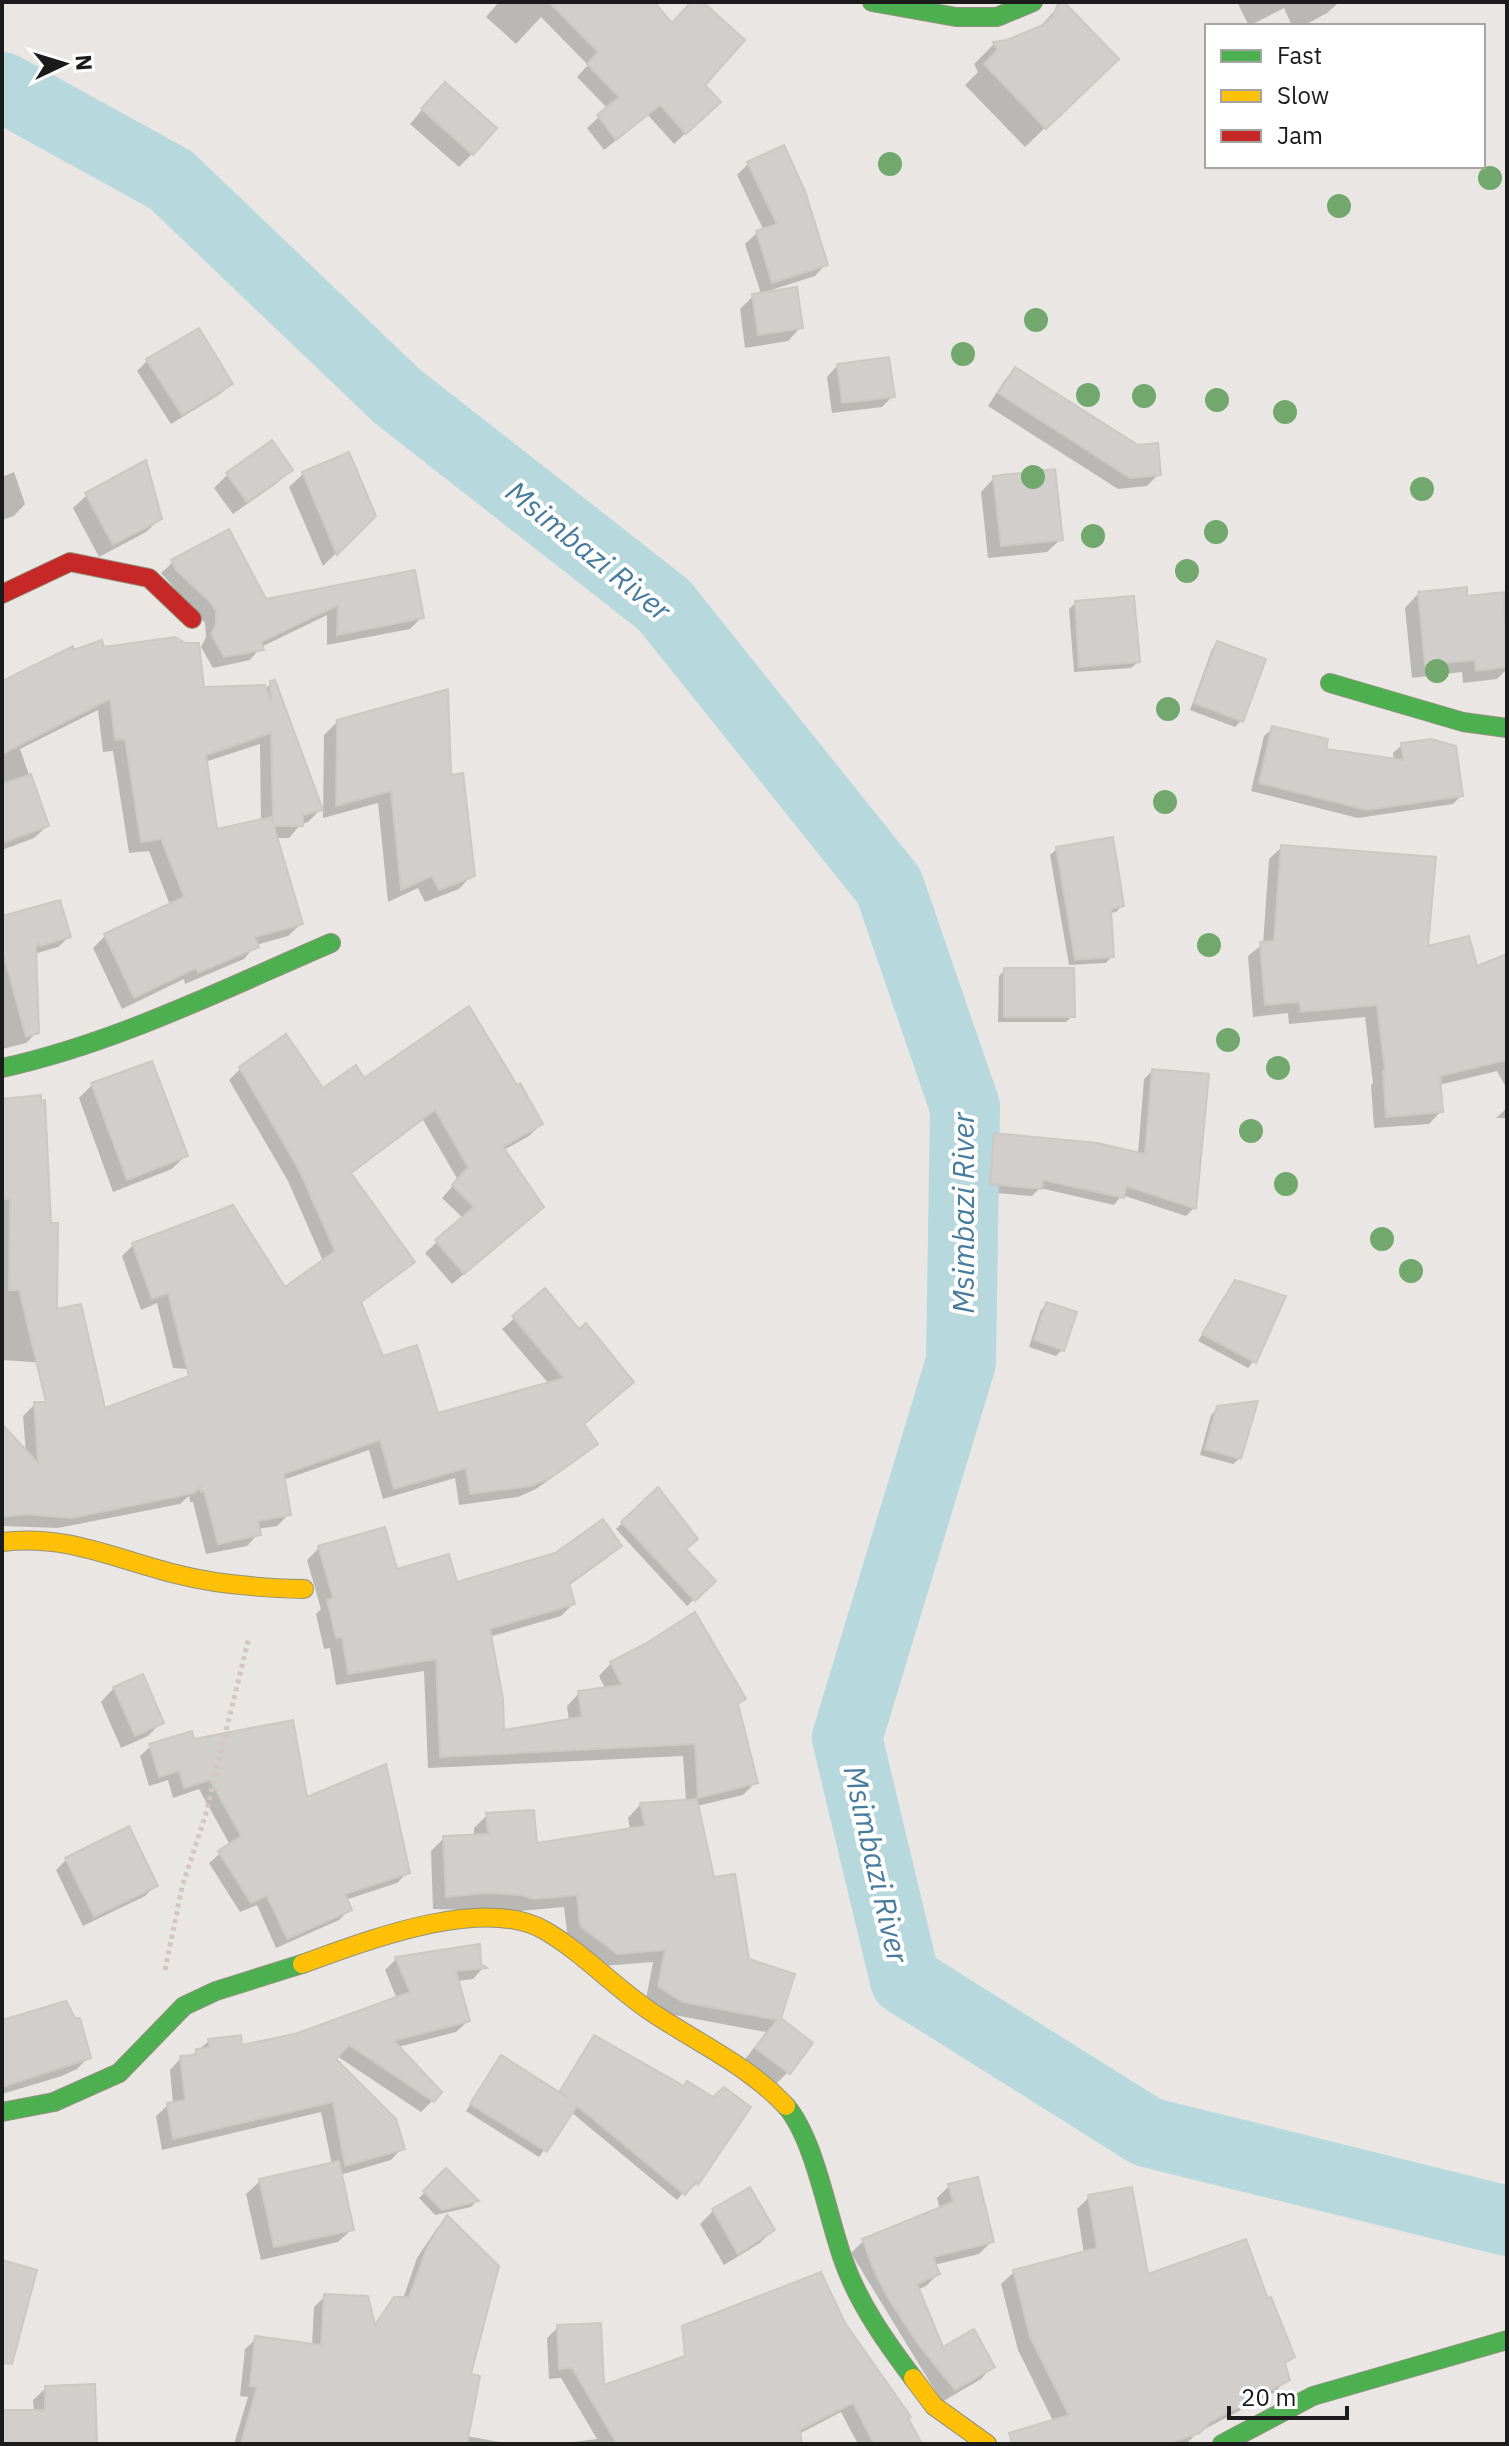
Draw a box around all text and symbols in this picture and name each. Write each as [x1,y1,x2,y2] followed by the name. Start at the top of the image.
[24,24,104,104] north arrow
[1205,24,1485,168] legend
[1277,39,1322,71] text: Fast
[69,54,99,72] text: N
[1277,79,1329,111] text: Slow
[1277,119,1323,151] text: Jam
[498,471,680,629] water label: Msimbazi River
[943,1111,982,1314] water label: Msimbazi River
[835,1761,919,1968] water label: Msimbazi River
[1229,2370,1347,2420] scale bar
[1241,2381,1296,2413] text: 20 m

